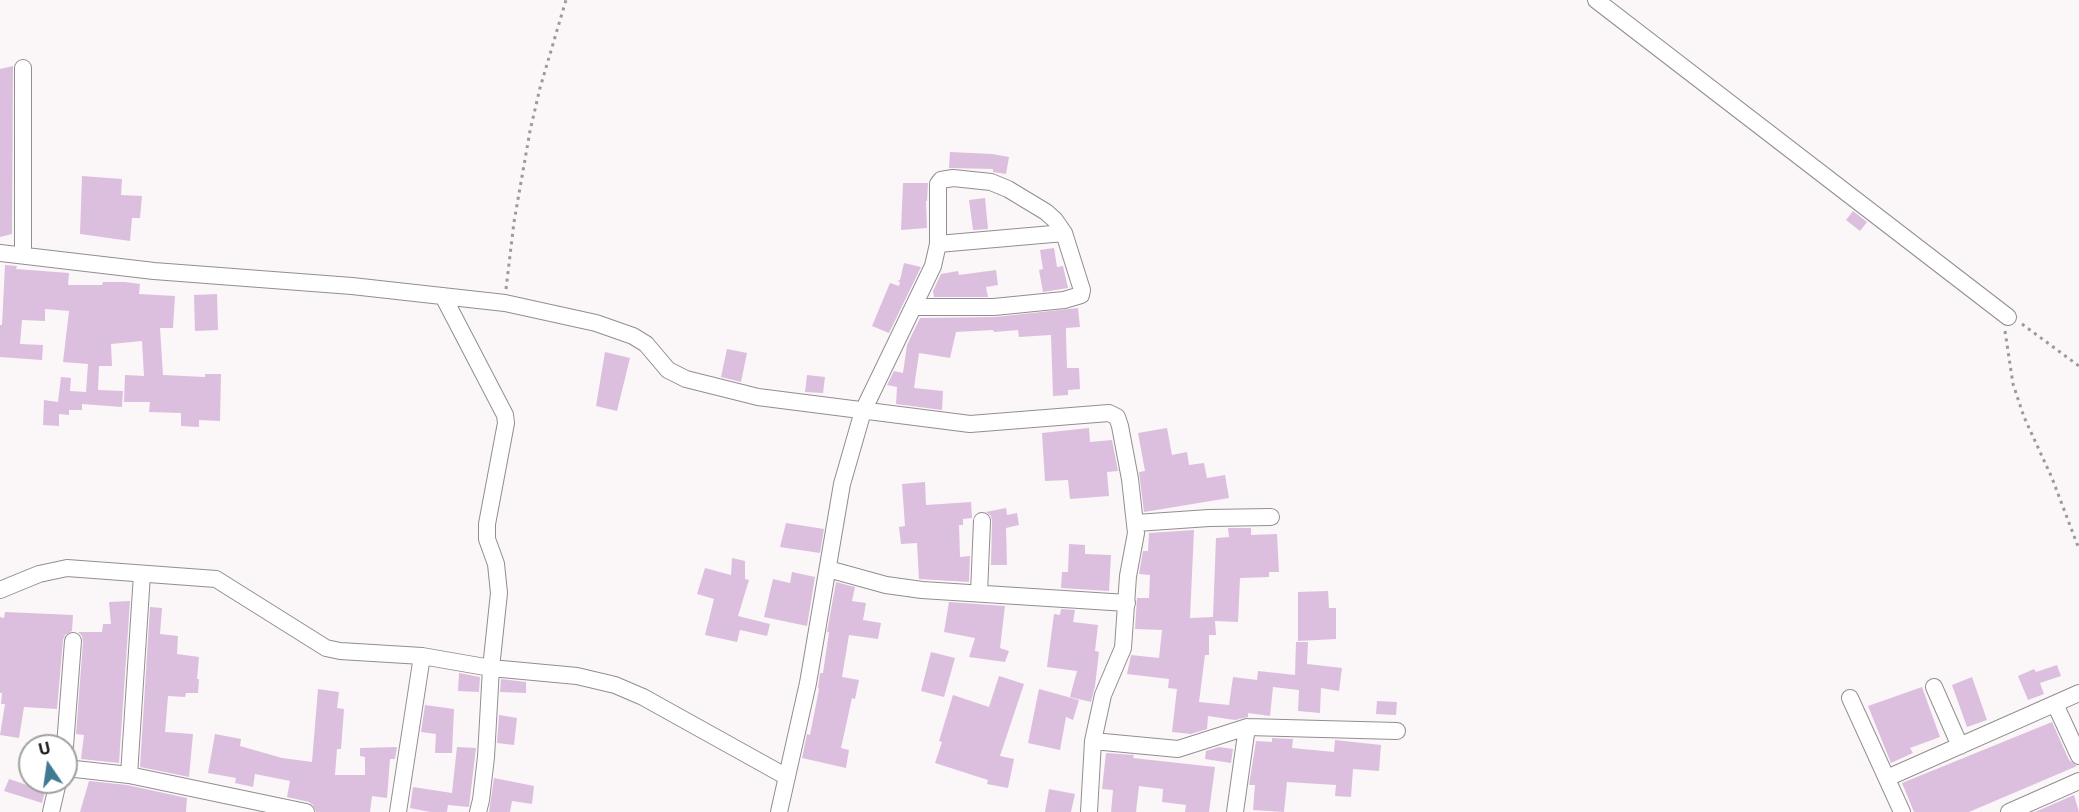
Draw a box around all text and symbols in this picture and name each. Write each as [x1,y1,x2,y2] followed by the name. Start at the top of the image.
[18,734,78,794] north arrow
[36,736,53,760] text: U

